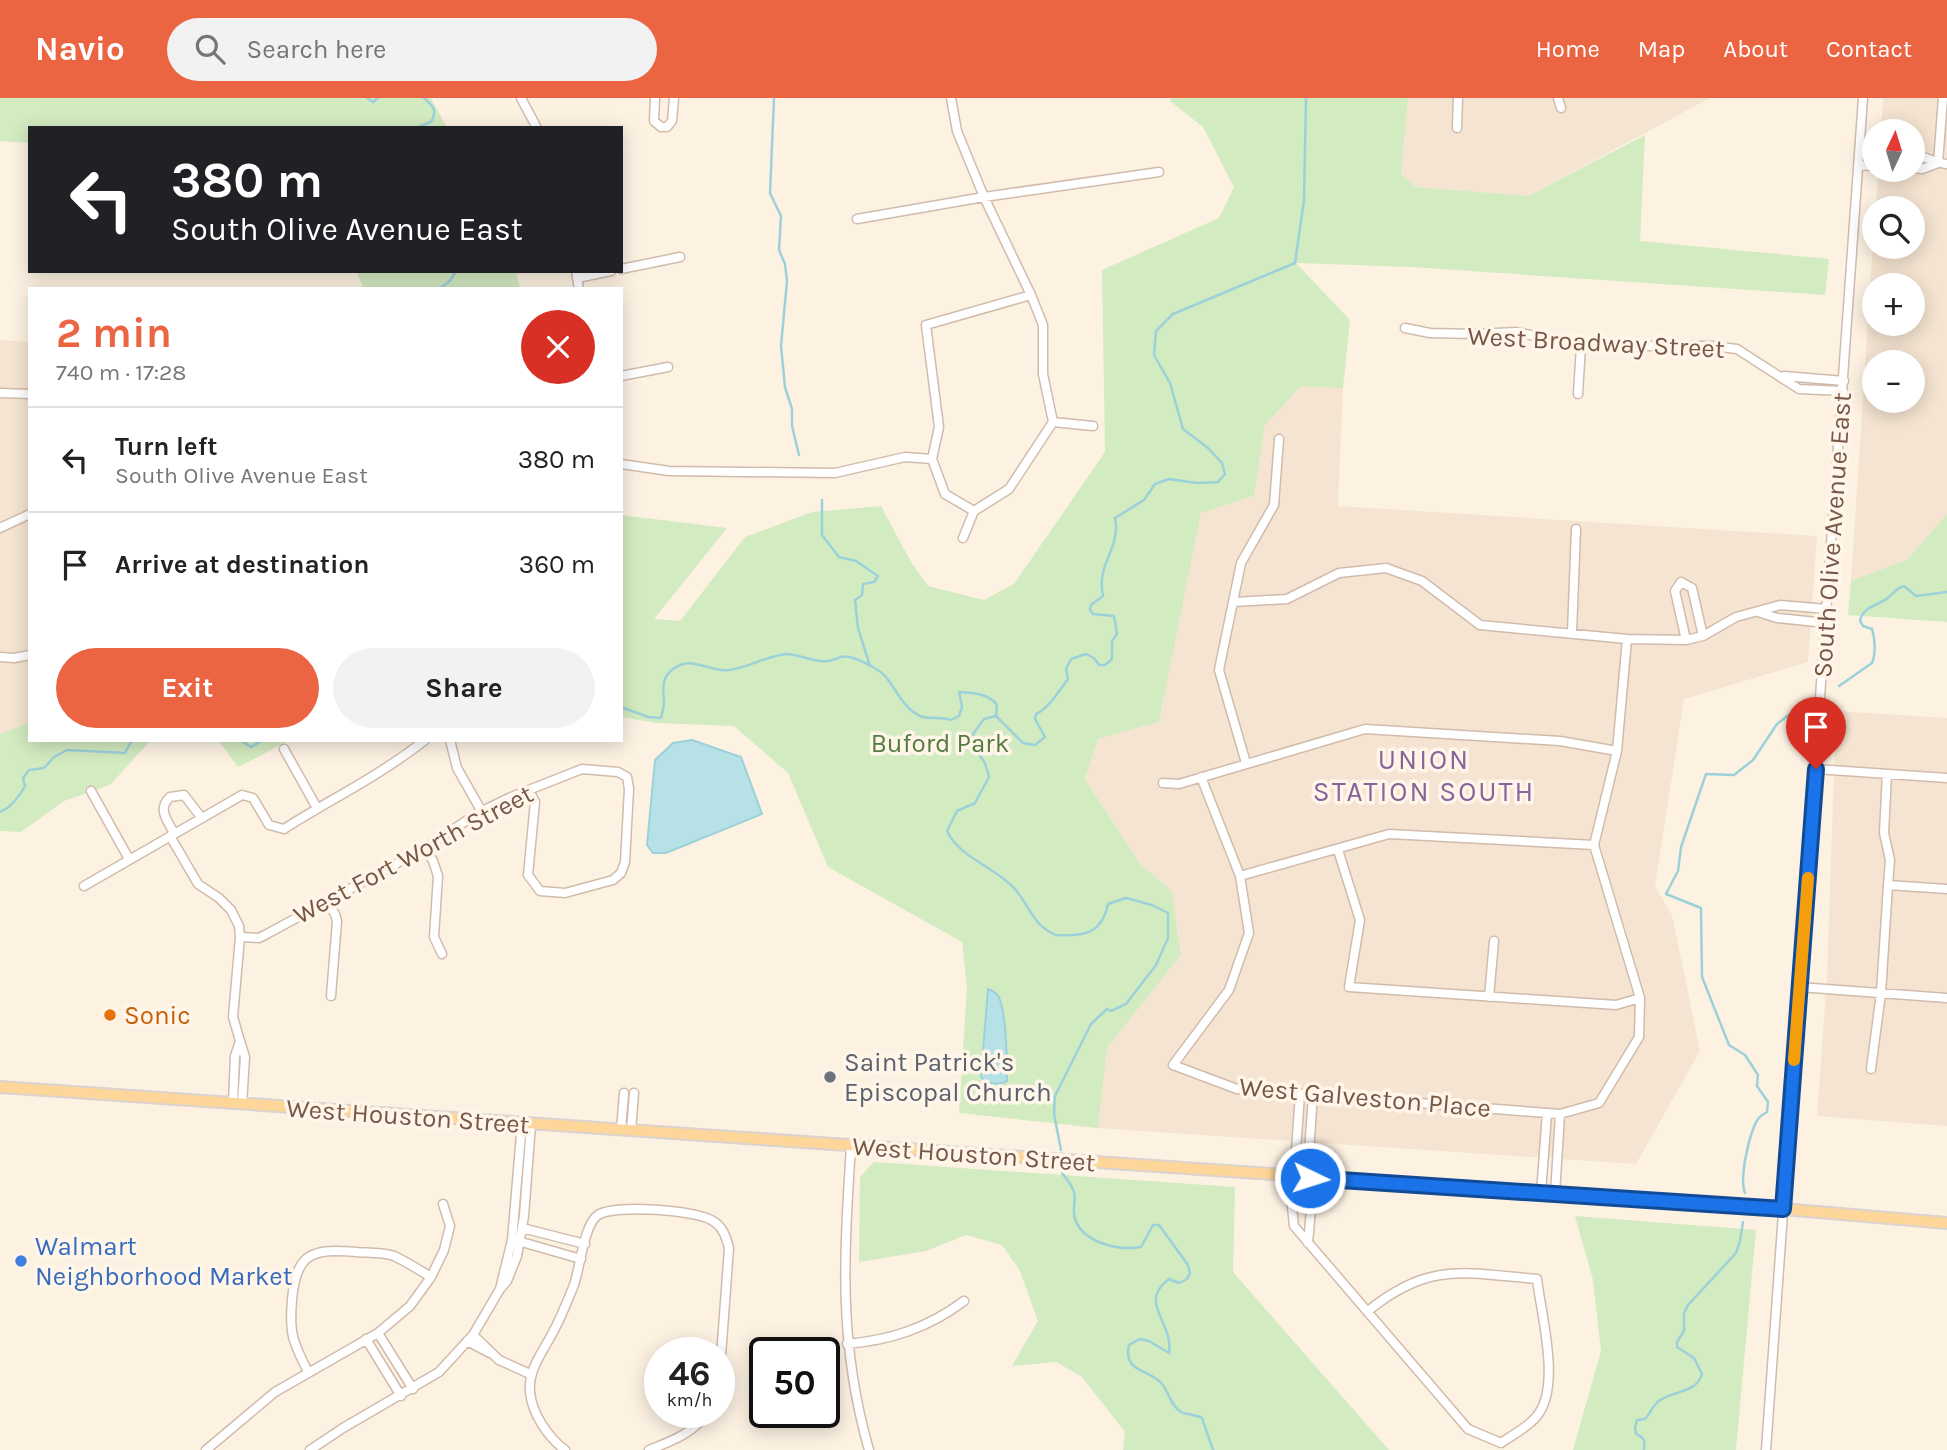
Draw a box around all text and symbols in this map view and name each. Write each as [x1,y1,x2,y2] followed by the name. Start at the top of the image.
[167,18,657,81] search box
[35,30,125,68] text: Navio
[191,30,229,68] icon: search
[247,34,386,65] text: Search here
[1536,35,1600,63] text: Home
[1638,35,1685,63] text: Map
[1723,35,1788,63] text: About
[1826,35,1912,63] text: Contact
[1862,119,1925,182] north arrow
[1862,119,1925,413] map controls
[171,152,323,209] text: 380 m
[56,154,147,245] icon: left
[1862,196,1925,259] button: search
[171,211,523,248] text: South Olive Avenue East
[1862,273,1925,336] button: +
[56,308,172,358] text: 2 min
[521,310,595,384] button: close
[1467,320,1726,365] street label: West Broadway Street
[1862,350,1925,413] button: −
[56,359,186,386] text: 740 m · 17:28
[1807,391,1858,679] street label: South Olive Avenue East
[115,431,217,462] text: Turn left
[56,441,94,479] icon: left
[518,444,595,475] text: 380 m
[115,462,368,489] text: South Olive Avenue East
[56,546,94,584] icon: arrive
[115,549,369,580] text: Arrive at destination
[519,549,595,580] text: 360 m
[56,648,319,728] button: Exit
[333,648,595,728] button: Share
[1786,697,1846,769] pin
[1797,708,1835,746] icon: arrive
[871,728,1009,759] park label: Buford Park
[1313,743,1535,808] district label: UNION STATION SOUTH
[288,778,539,931] street label: West Fort Worth Street
[124,1000,191,1031] place label: Sonic
[102,1007,118,1023] marker: Sonic
[844,1047,1052,1108] place label: Saint Patrick's Episcopal Church
[822,1069,838,1085] marker: Saint Patrick's Episcopal Church
[1238,1071,1492,1124] street label: West Galveston Place
[285,1093,531,1140] street label: West Houston Street
[851,1131,1097,1178] street label: West Houston Street
[1273,1141,1347,1215] position arrow
[35,1231,293,1292] place label: Walmart Neighborhood Market
[13,1253,29,1269] marker: Walmart Neighborhood Market
[749,1337,840,1428] speed limit sign: 50
[668,1353,711,1394] text: 46
[667,1389,712,1411] text: km/h

